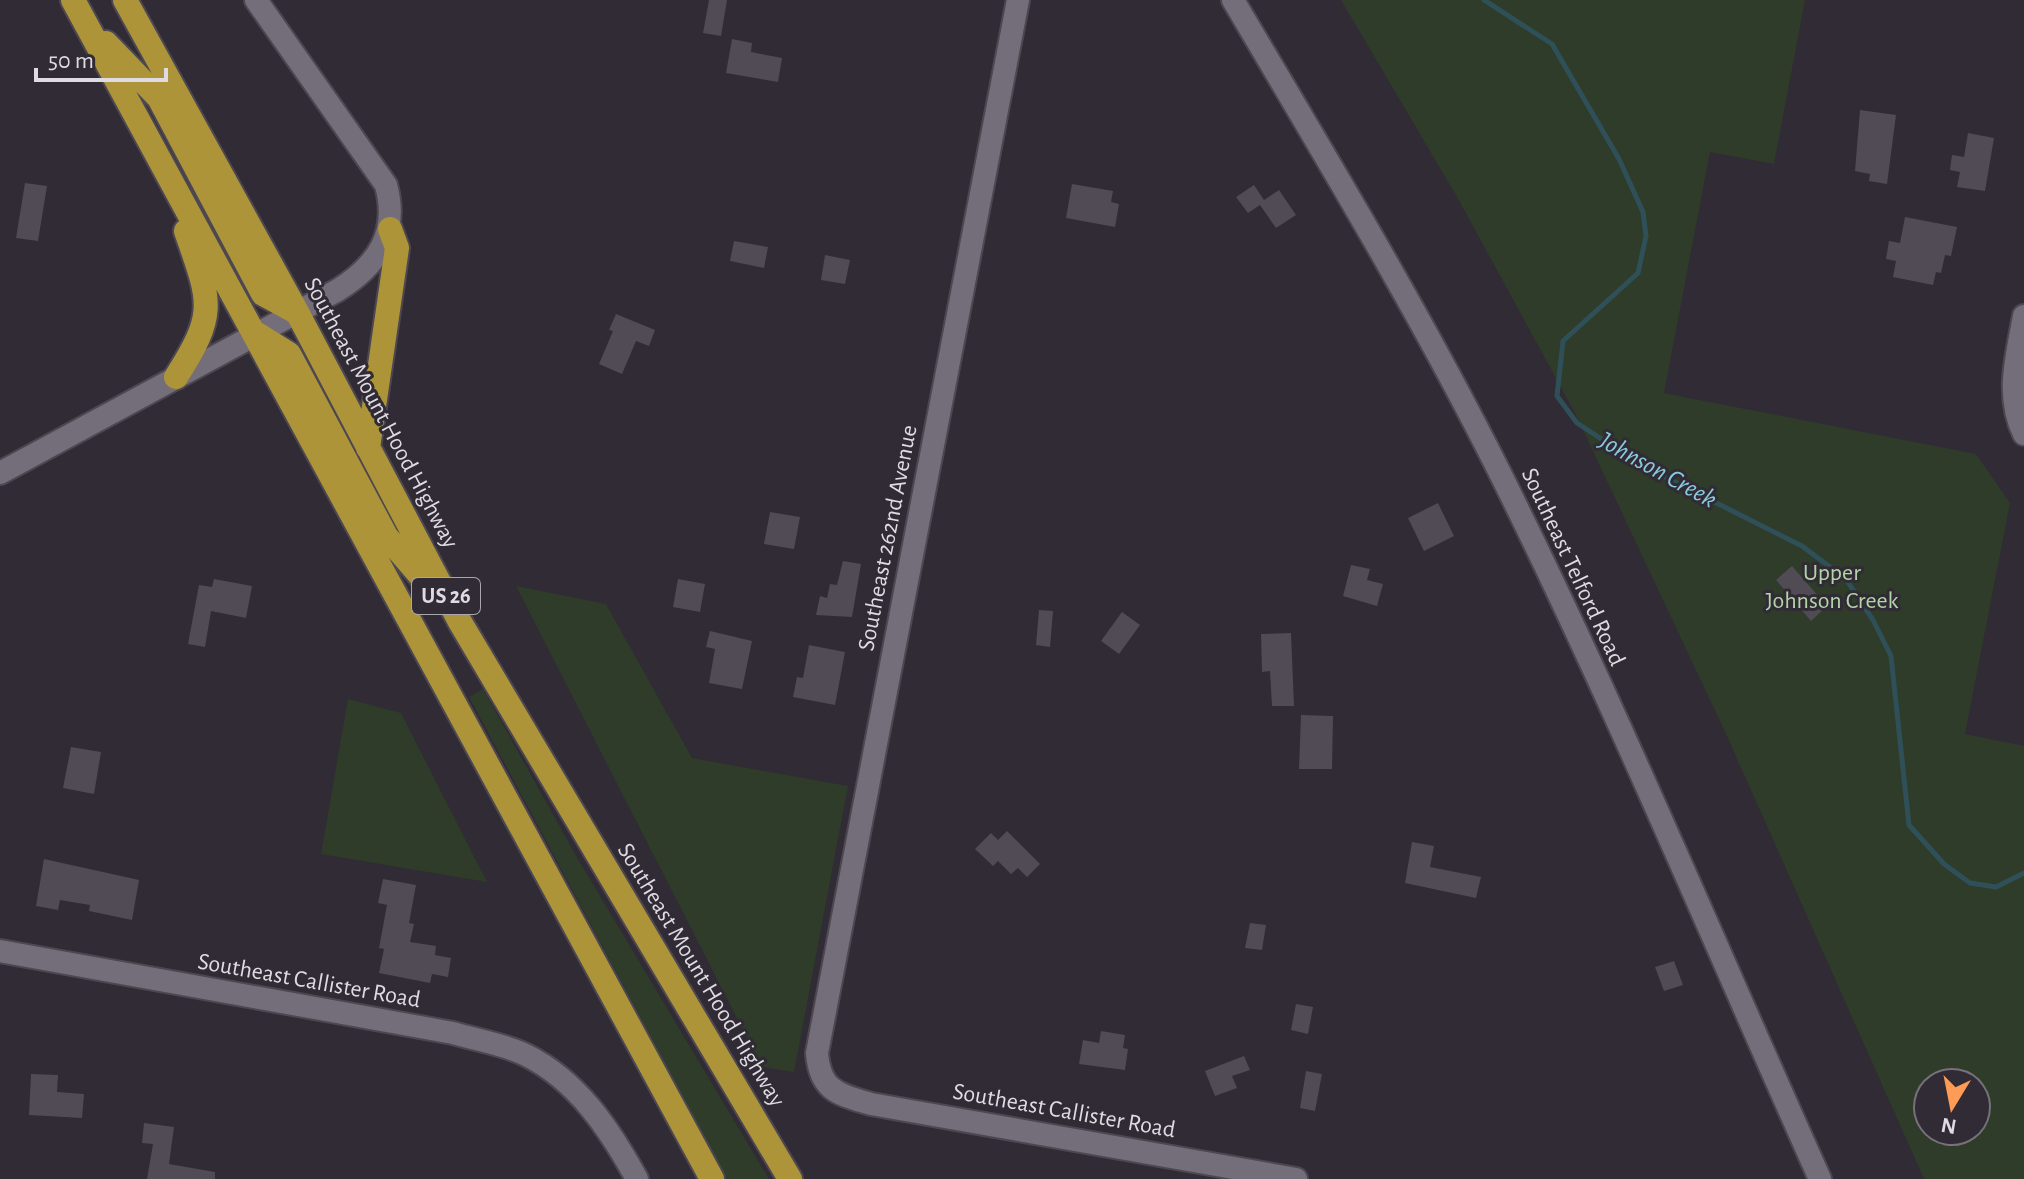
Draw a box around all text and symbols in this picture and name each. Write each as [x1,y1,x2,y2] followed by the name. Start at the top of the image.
[36,32,166,82] scale bar
[48,49,94,73] text: 50 m
[299,274,463,552] street label: Southeast Mount Hood Highway
[854,423,922,653] street label: Southeast 262nd Avenue
[1594,427,1721,513] water label: Johnson Creek
[1517,464,1629,670] street label: Southeast Telford Road
[1766,561,1899,613] park label: Upper Johnson Creek
[412,578,480,614] road number: US 26
[613,839,789,1111] street label: Southeast Mount Hood Highway
[196,950,422,1012] street label: Southeast Callister Road
[1912,1067,1992,1147] north arrow
[951,1080,1177,1142] street label: Southeast Callister Road
[1939,1114,1958,1138] text: N

